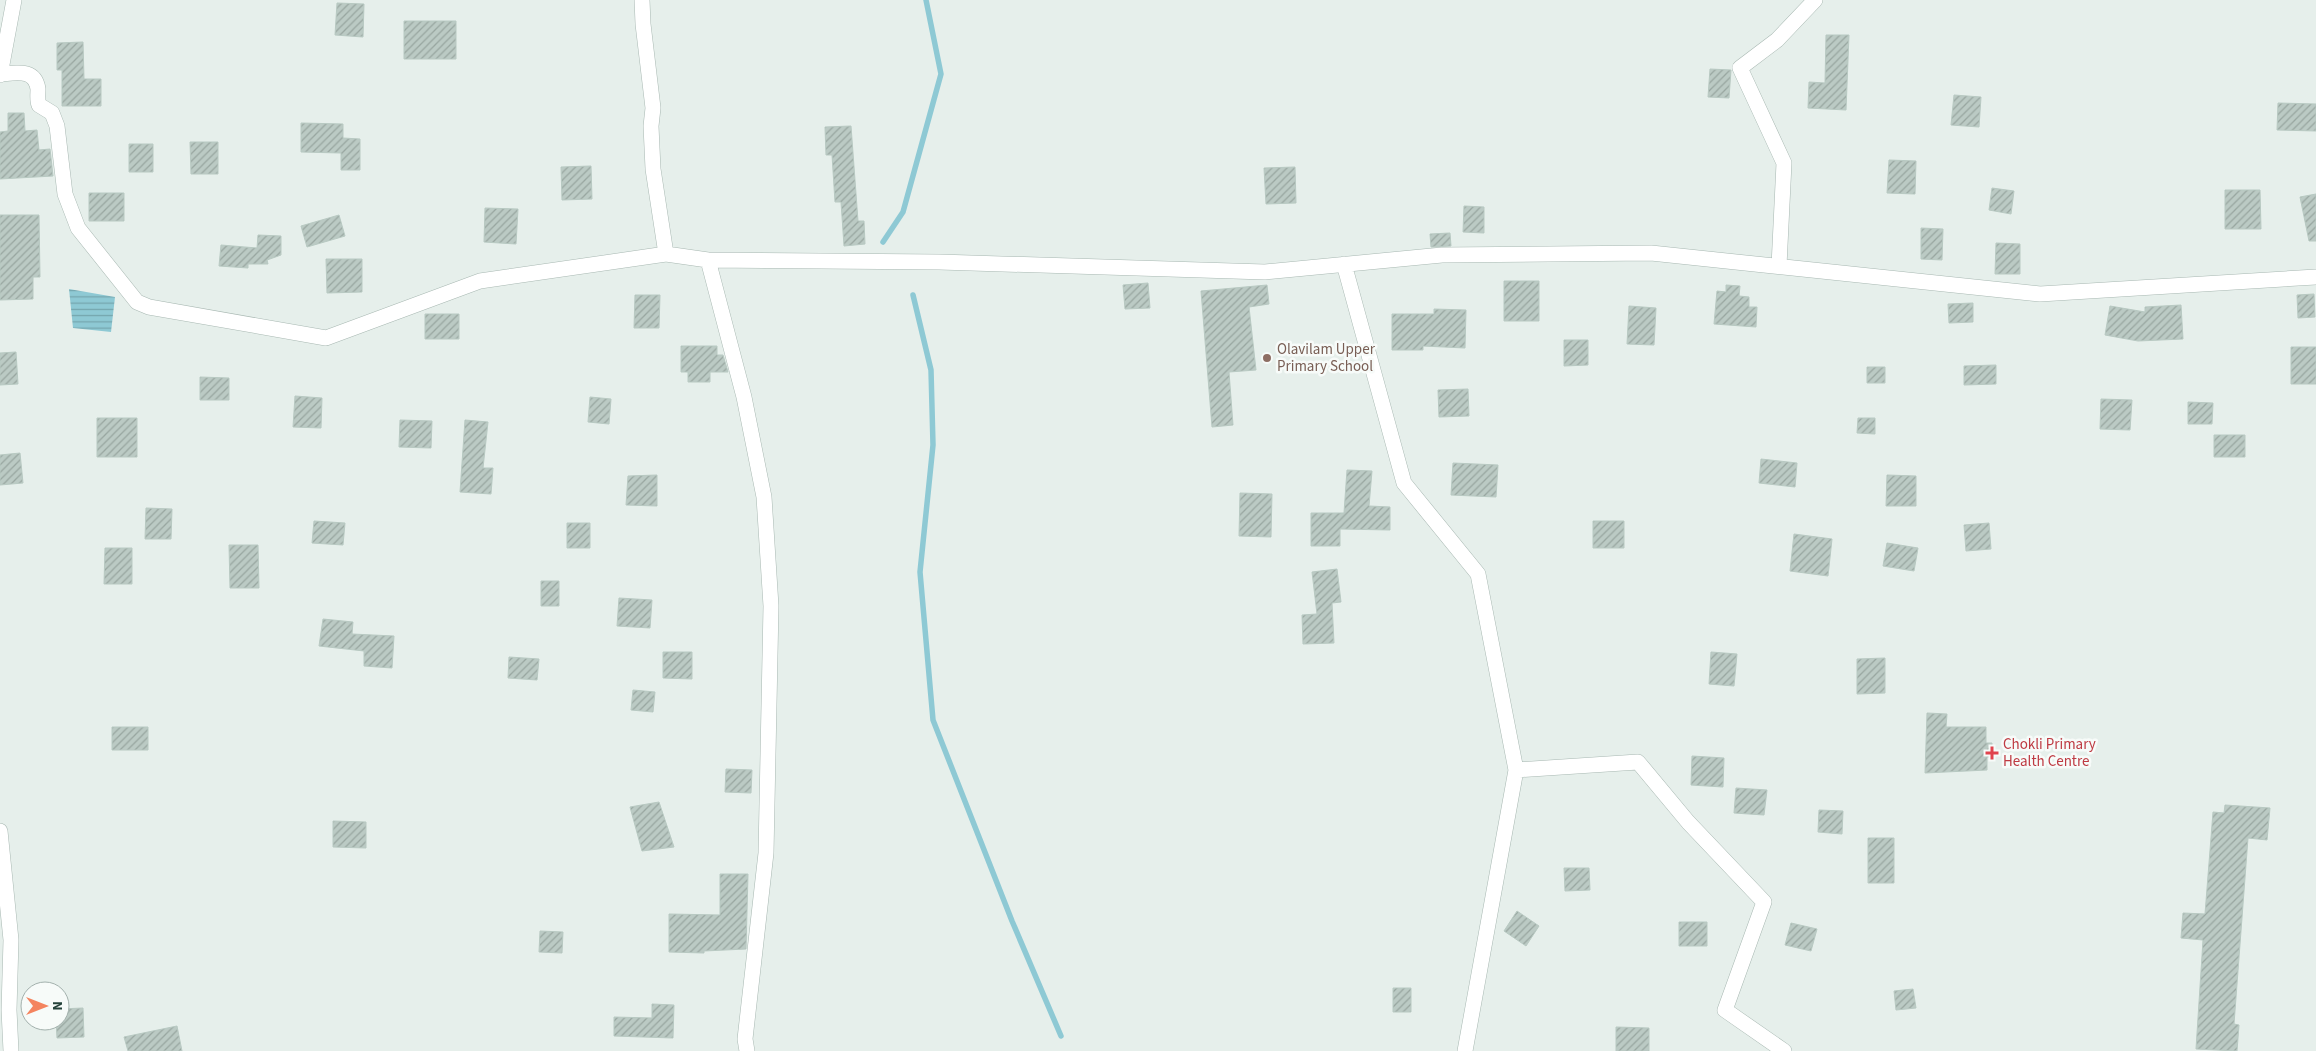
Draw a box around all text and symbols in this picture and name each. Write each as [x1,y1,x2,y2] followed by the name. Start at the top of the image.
[1277,339,1376,377] place label: Olavilam Upper Primary School
[1261,352,1273,364] marker: Olavilam Upper Primary School
[2003,734,2096,772] place label: Chokli Primary Health Centre
[1985,746,1999,760] marker: Chokli Primary Health Centre
[20,981,70,1031] north arrow
[47,1001,67,1011] text: N

